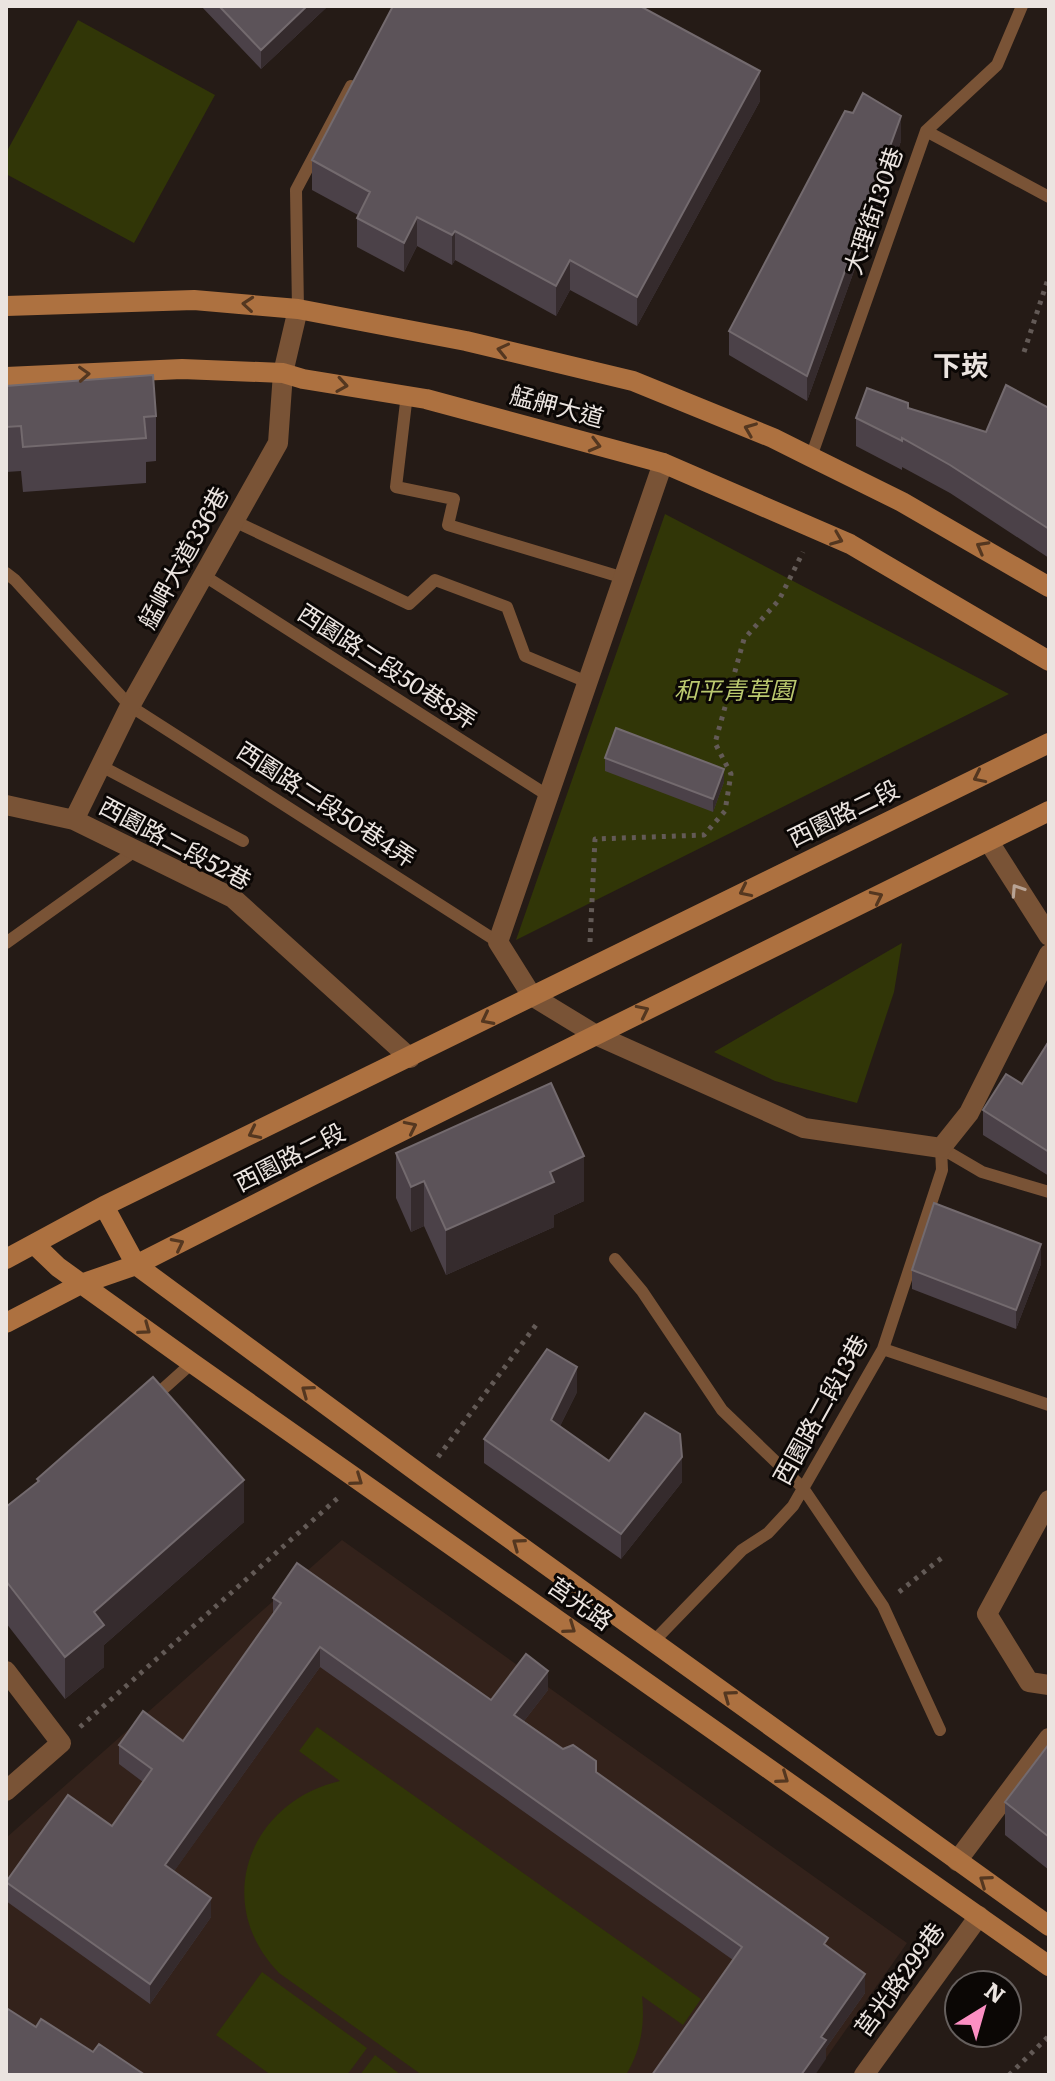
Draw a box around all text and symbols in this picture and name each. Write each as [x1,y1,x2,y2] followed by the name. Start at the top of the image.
[833,142,910,279] street label: 大理街130巷
[241,296,254,313] one-way arrow
[497,343,511,360] one-way arrow
[933,343,989,385] district label: 下崁
[78,366,91,383] one-way arrow
[336,375,349,392] one-way arrow
[507,375,609,434] street label: 艋舺大道
[744,423,758,439] one-way arrow
[588,435,601,452] one-way arrow
[128,479,235,634] street label: 艋岬大道336巷
[829,529,843,545] one-way arrow
[976,541,991,557] one-way arrow
[292,594,485,736] street label: 西園路二段50巷8弄
[674,671,797,706] park label: 和平青草園
[231,732,424,874] street label: 西園路二段50巷4弄
[972,768,987,783] one-way arrow
[781,770,905,854] street label: 西園路二段
[94,787,259,897] street label: 西園路二段52巷
[739,881,754,897] one-way arrow
[1012,884,1027,899] one-way arrow
[868,891,883,906] one-way arrow
[635,1006,650,1021] one-way arrow
[480,1009,495,1024] one-way arrow
[227,1113,350,1199] street label: 西園路二段
[402,1121,417,1137] one-way arrow
[247,1124,262,1139] one-way arrow
[170,1238,185,1253] one-way arrow
[136,1319,150,1334] one-way arrow
[763,1327,875,1490] street label: 西園路二段13巷
[302,1387,316,1401] one-way arrow
[348,1470,362,1485] one-way arrow
[512,1540,526,1554] one-way arrow
[542,1567,621,1637] street label: 莒光路
[561,1618,575,1633] one-way arrow
[723,1691,737,1706] one-way arrow
[774,1768,788,1783] one-way arrow
[980,1876,994,1891] one-way arrow
[845,1914,951,2043] street label: 莒光路299巷
[943,1969,1023,2049] north arrow
[979,1973,1013,2011] text: N

